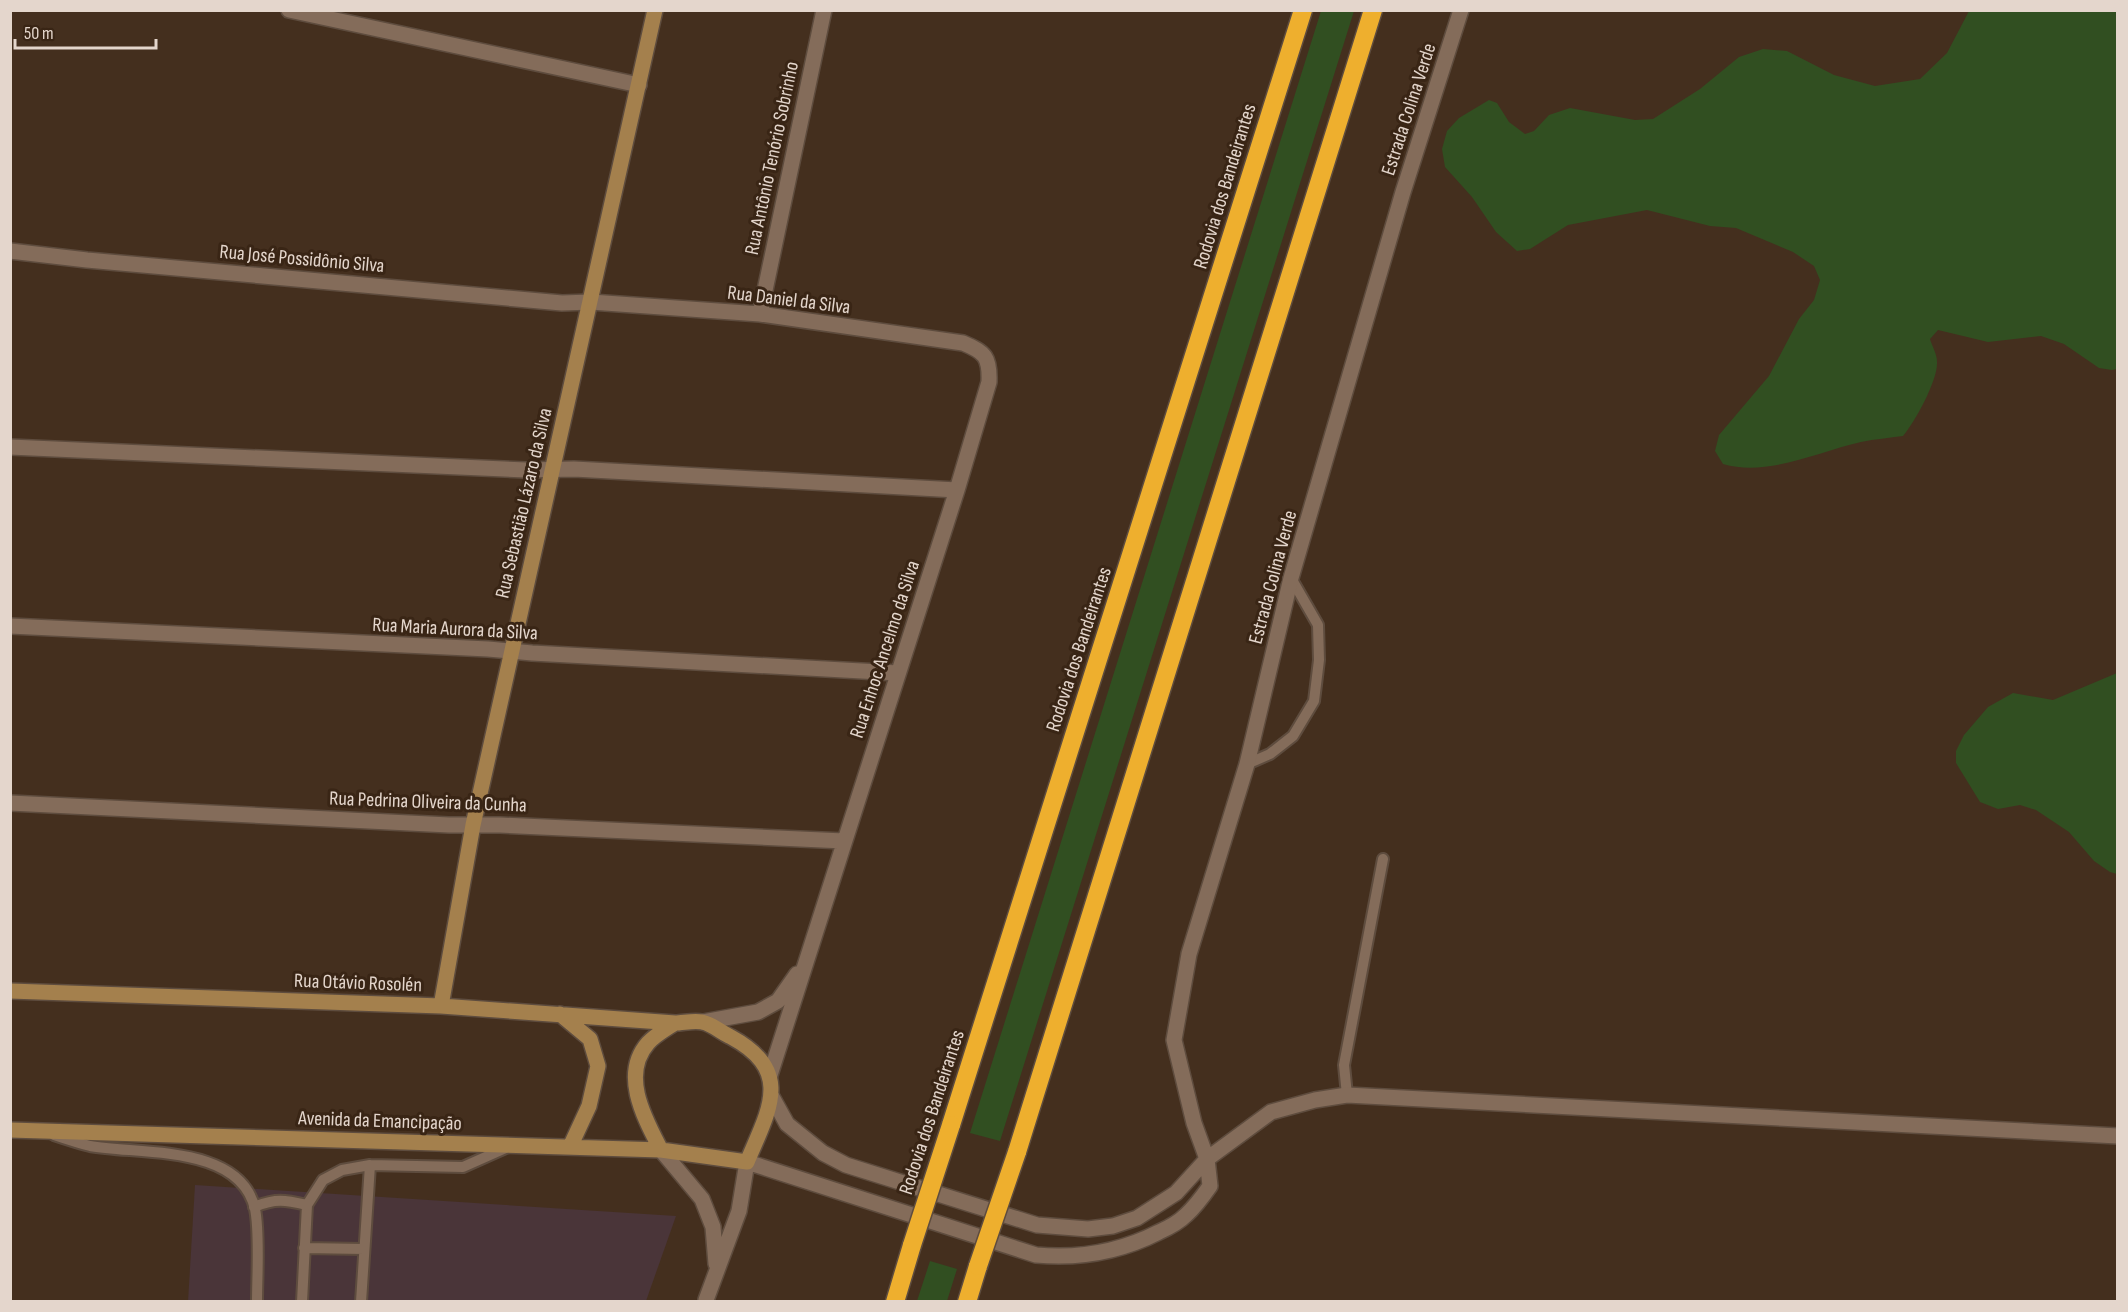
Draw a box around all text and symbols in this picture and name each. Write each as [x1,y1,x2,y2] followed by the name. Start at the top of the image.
[15,12,156,50] scale bar
[24,23,54,44] text: 50 m
[1376,40,1442,178] street label: Estrada Colina Verde
[740,59,804,257] street label: Rua Antônio Tenório Sobrinho
[1188,101,1261,272] street label: Rodovia dos Bandeirantes
[218,240,385,278] street label: Rua José Possidônio Silva
[726,281,852,319] street label: Rua Daniel da Silva
[490,406,558,601] street label: Rua Sebastião Lázaro da Silva
[1244,508,1302,647] street label: Estrada Colina Verde
[845,558,925,741] street label: Rua Enhoc Ancelmo da Silva
[1041,564,1117,735] street label: Rodovia dos Bandeirantes
[372,613,538,645] street label: Rua Maria Aurora da Silva
[329,787,527,817] street label: Rua Pedrina Oliveira da Cunha
[294,969,422,997] street label: Rua Otávio Rosolén
[894,1027,970,1198] street label: Rodovia dos Bandeirantes
[297,1106,462,1136] street label: Avenida da Emancipação

